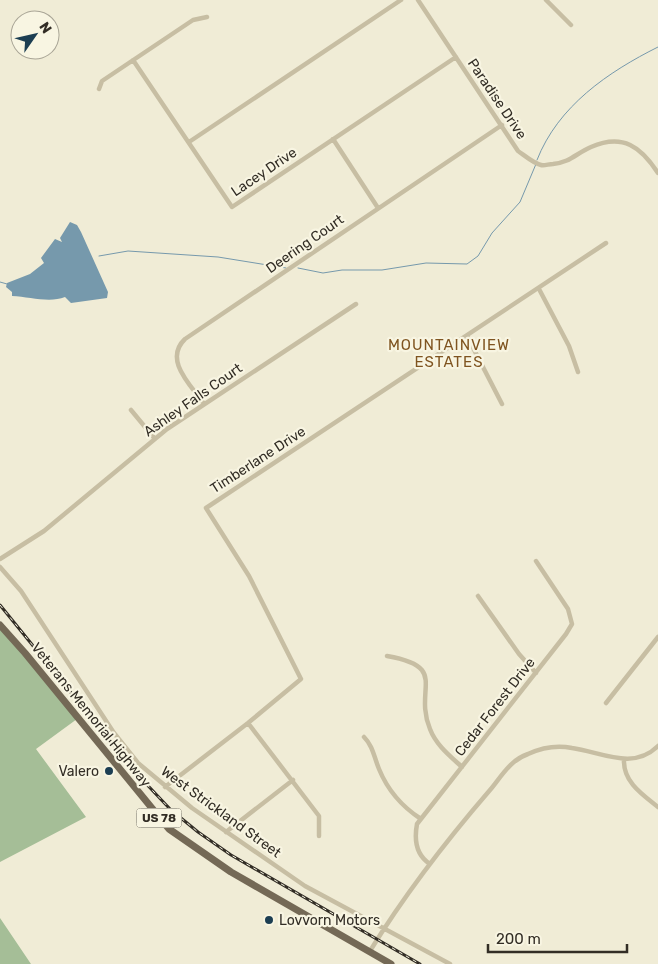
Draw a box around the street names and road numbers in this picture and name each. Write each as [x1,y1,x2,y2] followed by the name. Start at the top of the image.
[464,56,530,143] street label: Paradise Drive
[228,144,300,200] street label: Lacey Drive
[263,211,348,277] street label: Deering Court
[141,359,246,440] street label: Ashley Falls Court
[207,423,309,497] street label: Timberlane Drive
[28,639,155,791] street label: Veterans Memorial Highway
[451,654,539,760] street label: Cedar Forest Drive
[158,763,285,862] street label: West Strickland Street
[136,808,182,828] road number: US 78

